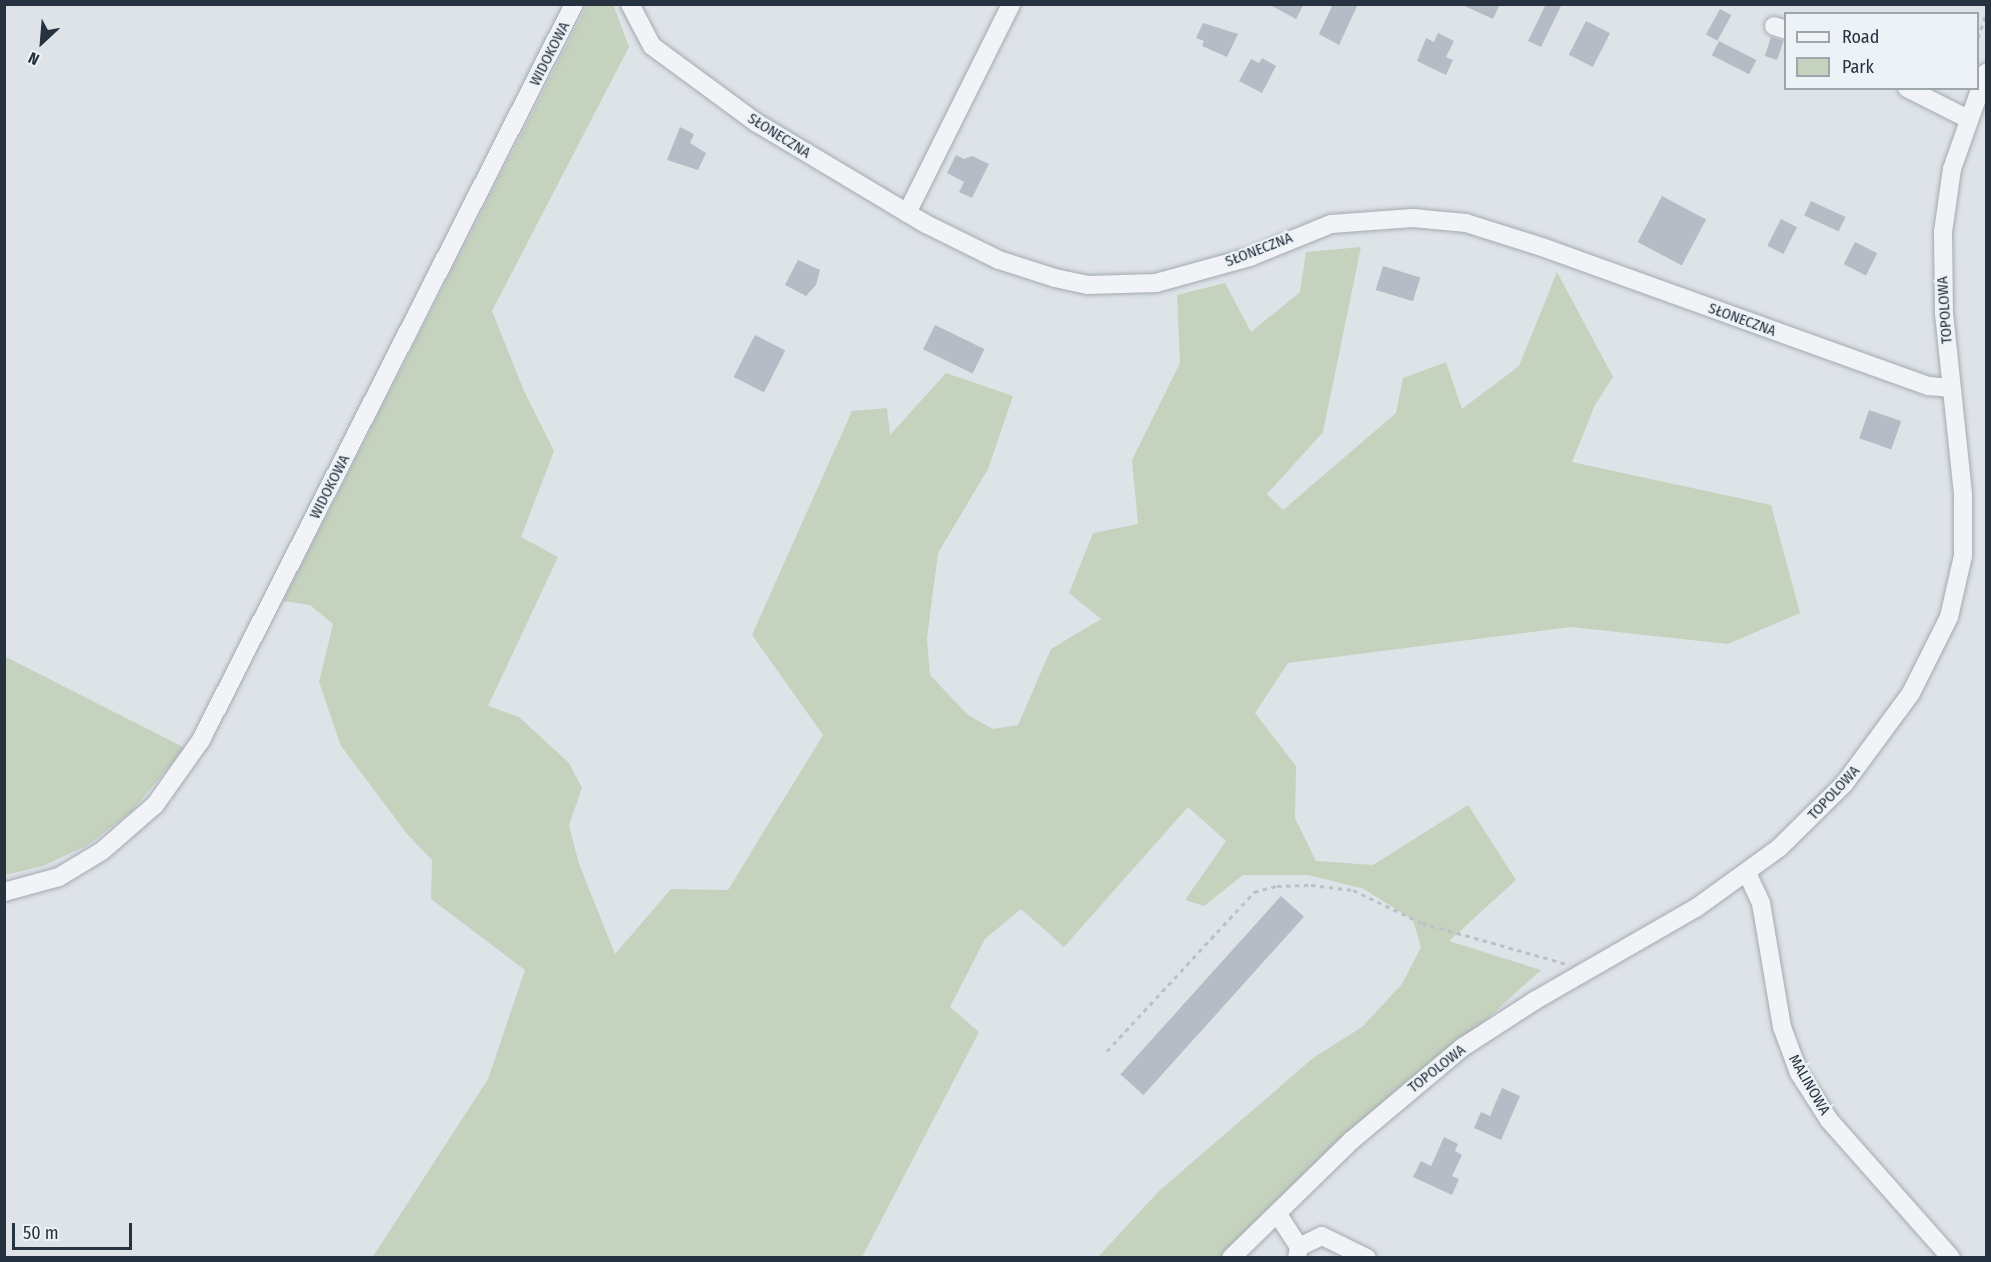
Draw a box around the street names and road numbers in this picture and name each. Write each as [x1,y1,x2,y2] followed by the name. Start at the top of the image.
[526,19,574,89] street label: WIDOKOWA
[744,110,814,162] street label: SŁONECZNA
[1223,229,1295,271] street label: SŁONECZNA
[1934,276,1956,344] street label: TOPOLOWA
[1706,299,1778,341] street label: SŁONECZNA
[306,452,354,522] street label: WIDOKOWA
[1804,762,1864,824] street label: TOPOLOWA
[1405,1041,1469,1097] street label: TOPOLOWA
[1785,1052,1833,1118] street label: MALINOWA

